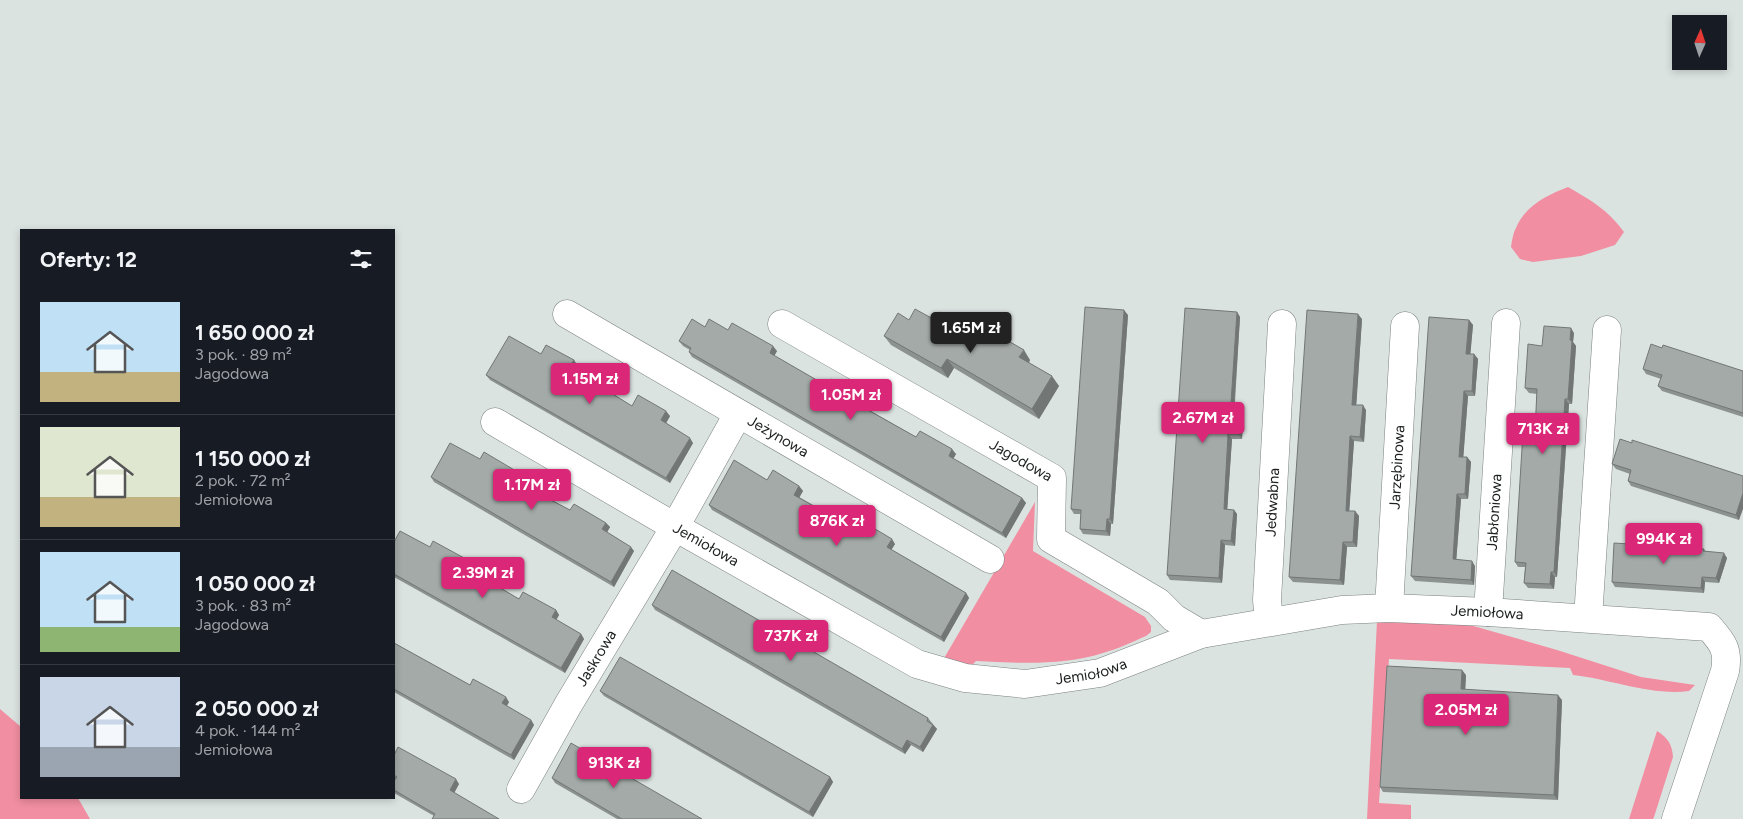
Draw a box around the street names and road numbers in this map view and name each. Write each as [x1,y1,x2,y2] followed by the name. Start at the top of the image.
[744,412,812,461] street label: Jeżynowa
[1386,425,1408,510] street label: Jarzębinowa
[986,435,1056,485] street label: Jagodowa
[1261,467,1283,537] street label: Jedwabna
[1483,473,1506,551] street label: Jabłoniowa
[670,519,742,570] street label: Jemiołowa
[1450,601,1524,623] street label: Jemiołowa
[572,627,620,690] street label: Jaskrowa
[1054,655,1129,688] street label: Jemiołowa

